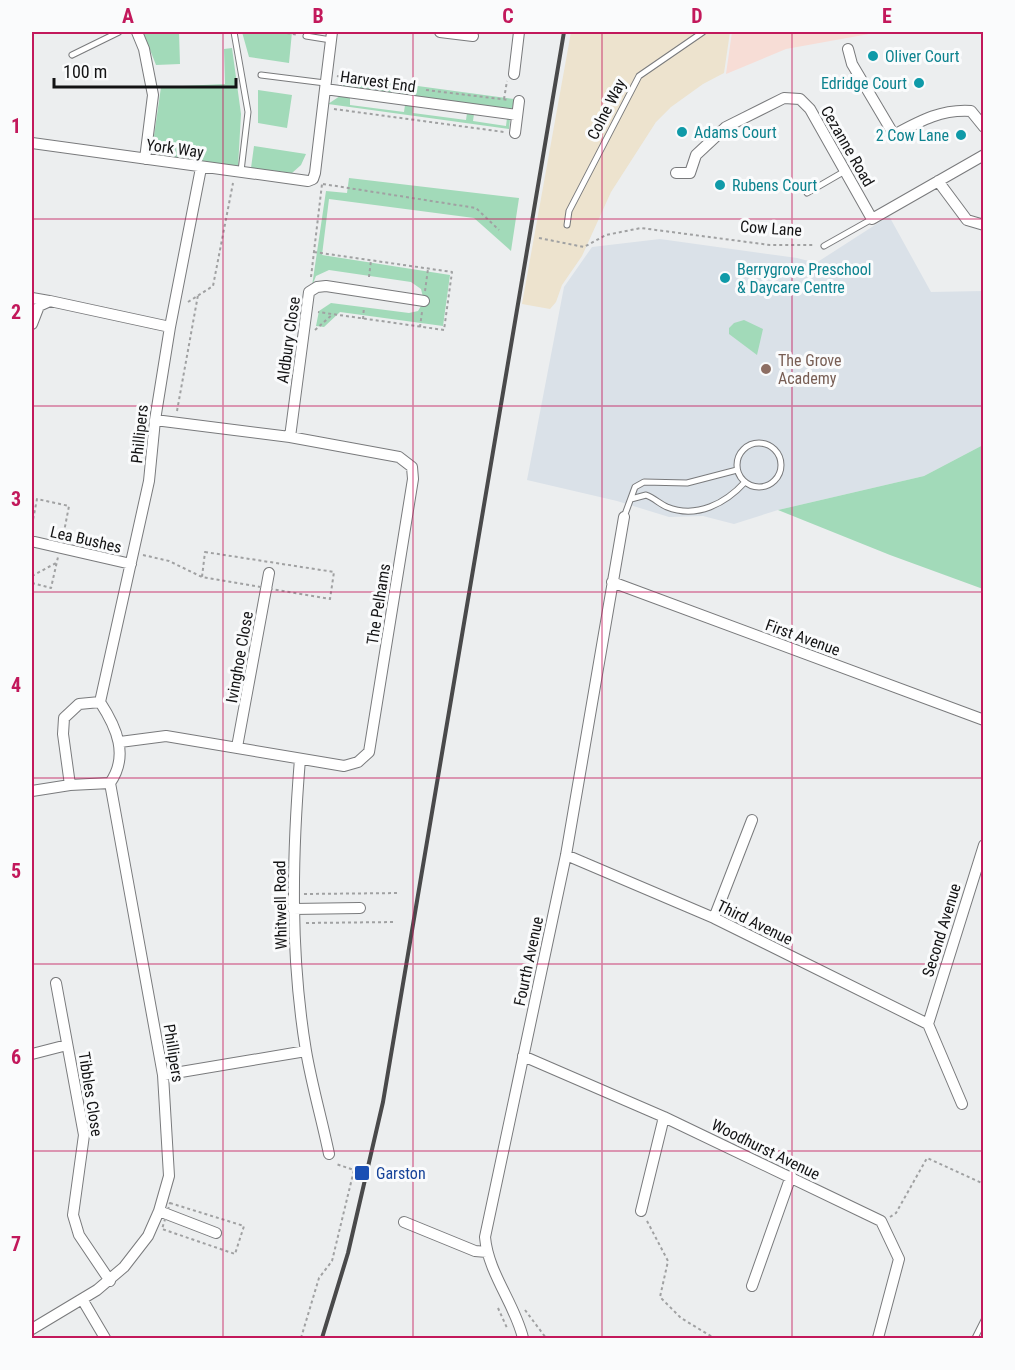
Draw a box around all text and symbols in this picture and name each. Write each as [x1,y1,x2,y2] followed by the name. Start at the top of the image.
[122,4,134,28] text: A
[312,4,324,28] text: B
[502,4,514,28] text: C
[691,4,703,28] text: D
[882,4,892,28] text: E
[885,47,960,66] place label: Oliver Court
[866,49,880,63] marker: Oliver Court
[54,51,236,89] scale bar
[63,61,107,82] text: 100 m
[339,67,417,96] street label: Harvest End
[821,74,907,93] place label: Edridge Court
[583,75,630,143] street label: Colne Way
[912,76,926,90] marker: Edridge Court
[817,103,878,190] street label: Cezanne Road
[11,114,21,138] text: 1
[694,123,777,142] place label: Adams Court
[675,125,689,139] marker: Adams Court
[876,126,949,145] place label: 2 Cow Lane
[954,128,968,142] marker: 2 Cow Lane
[145,135,205,162] street label: York Way
[732,176,817,195] place label: Rubens Court
[713,178,727,192] marker: Rubens Court
[740,217,802,240] street label: Cow Lane
[737,260,871,297] place label: Berrygrove Preschool & Daycare Centre
[718,271,732,285] marker: Berrygrove Preschool & Daycare Centre
[273,295,304,385] street label: Aldbury Close
[11,300,21,324] text: 2
[778,351,842,388] place label: The Grove Academy
[759,362,773,376] marker: The Grove Academy
[127,404,152,464] street label: Phillipers
[11,487,21,511] text: 3
[48,522,123,557] street label: Lea Bushes
[363,562,394,646] street label: The Pelhams
[222,610,257,704] street label: Ivinghoe Close
[763,615,843,660] street label: First Avenue
[11,673,21,697] text: 4
[11,859,21,883] text: 5
[270,860,291,950] street label: Whitwell Road
[918,881,965,979] street label: Second Avenue
[714,896,796,949] street label: Third Avenue
[510,915,547,1007] street label: Fourth Avenue
[160,1023,187,1084] street label: Phillipers
[11,1045,21,1069] text: 6
[74,1050,107,1138] street label: Tibbles Close
[709,1115,823,1184] street label: Woodhurst Avenue
[353,1164,371,1182] marker: Garston
[376,1164,426,1183] place label: Garston
[11,1232,21,1256] text: 7

